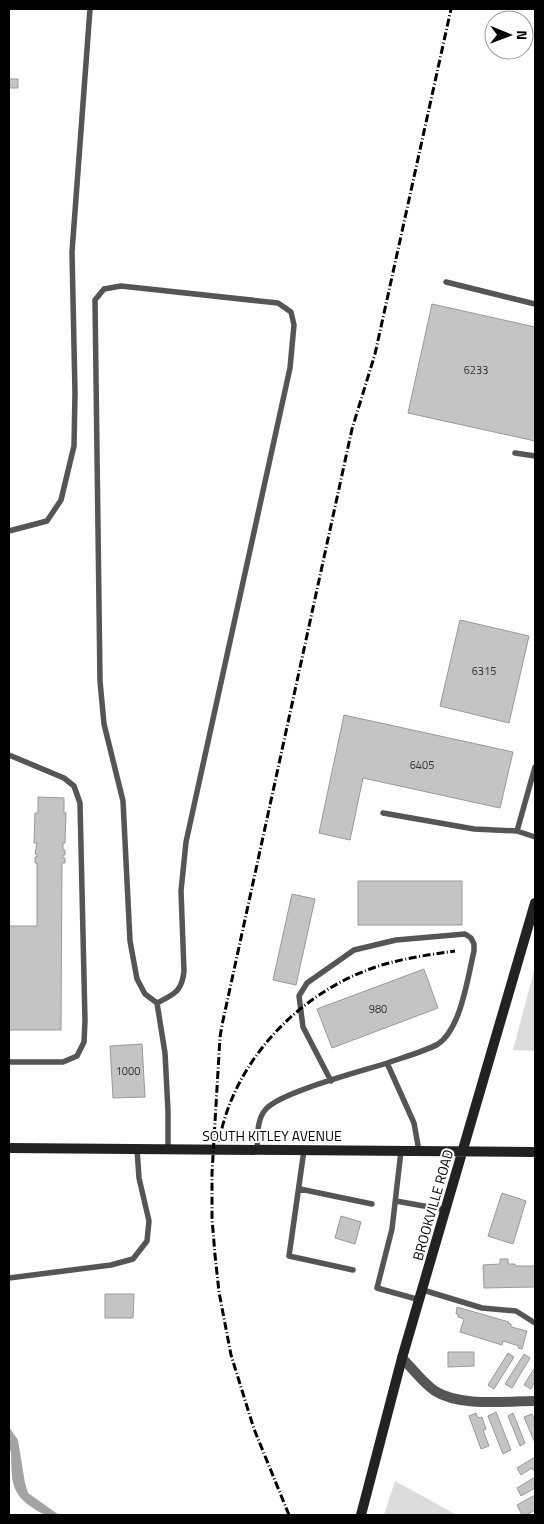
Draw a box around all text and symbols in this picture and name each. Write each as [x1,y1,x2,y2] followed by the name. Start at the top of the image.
[484,10,534,60] north arrow
[512,30,533,40] text: N
[464,362,488,378] house number: 6233
[472,663,496,679] house number: 6315
[410,757,434,773] house number: 6405
[369,1001,387,1017] house number: 980
[116,1063,140,1079] house number: 1000
[202,1125,342,1146] street label: SOUTH KITLEY AVENUE
[407,1147,458,1263] street label: BROOKVILLE ROAD

